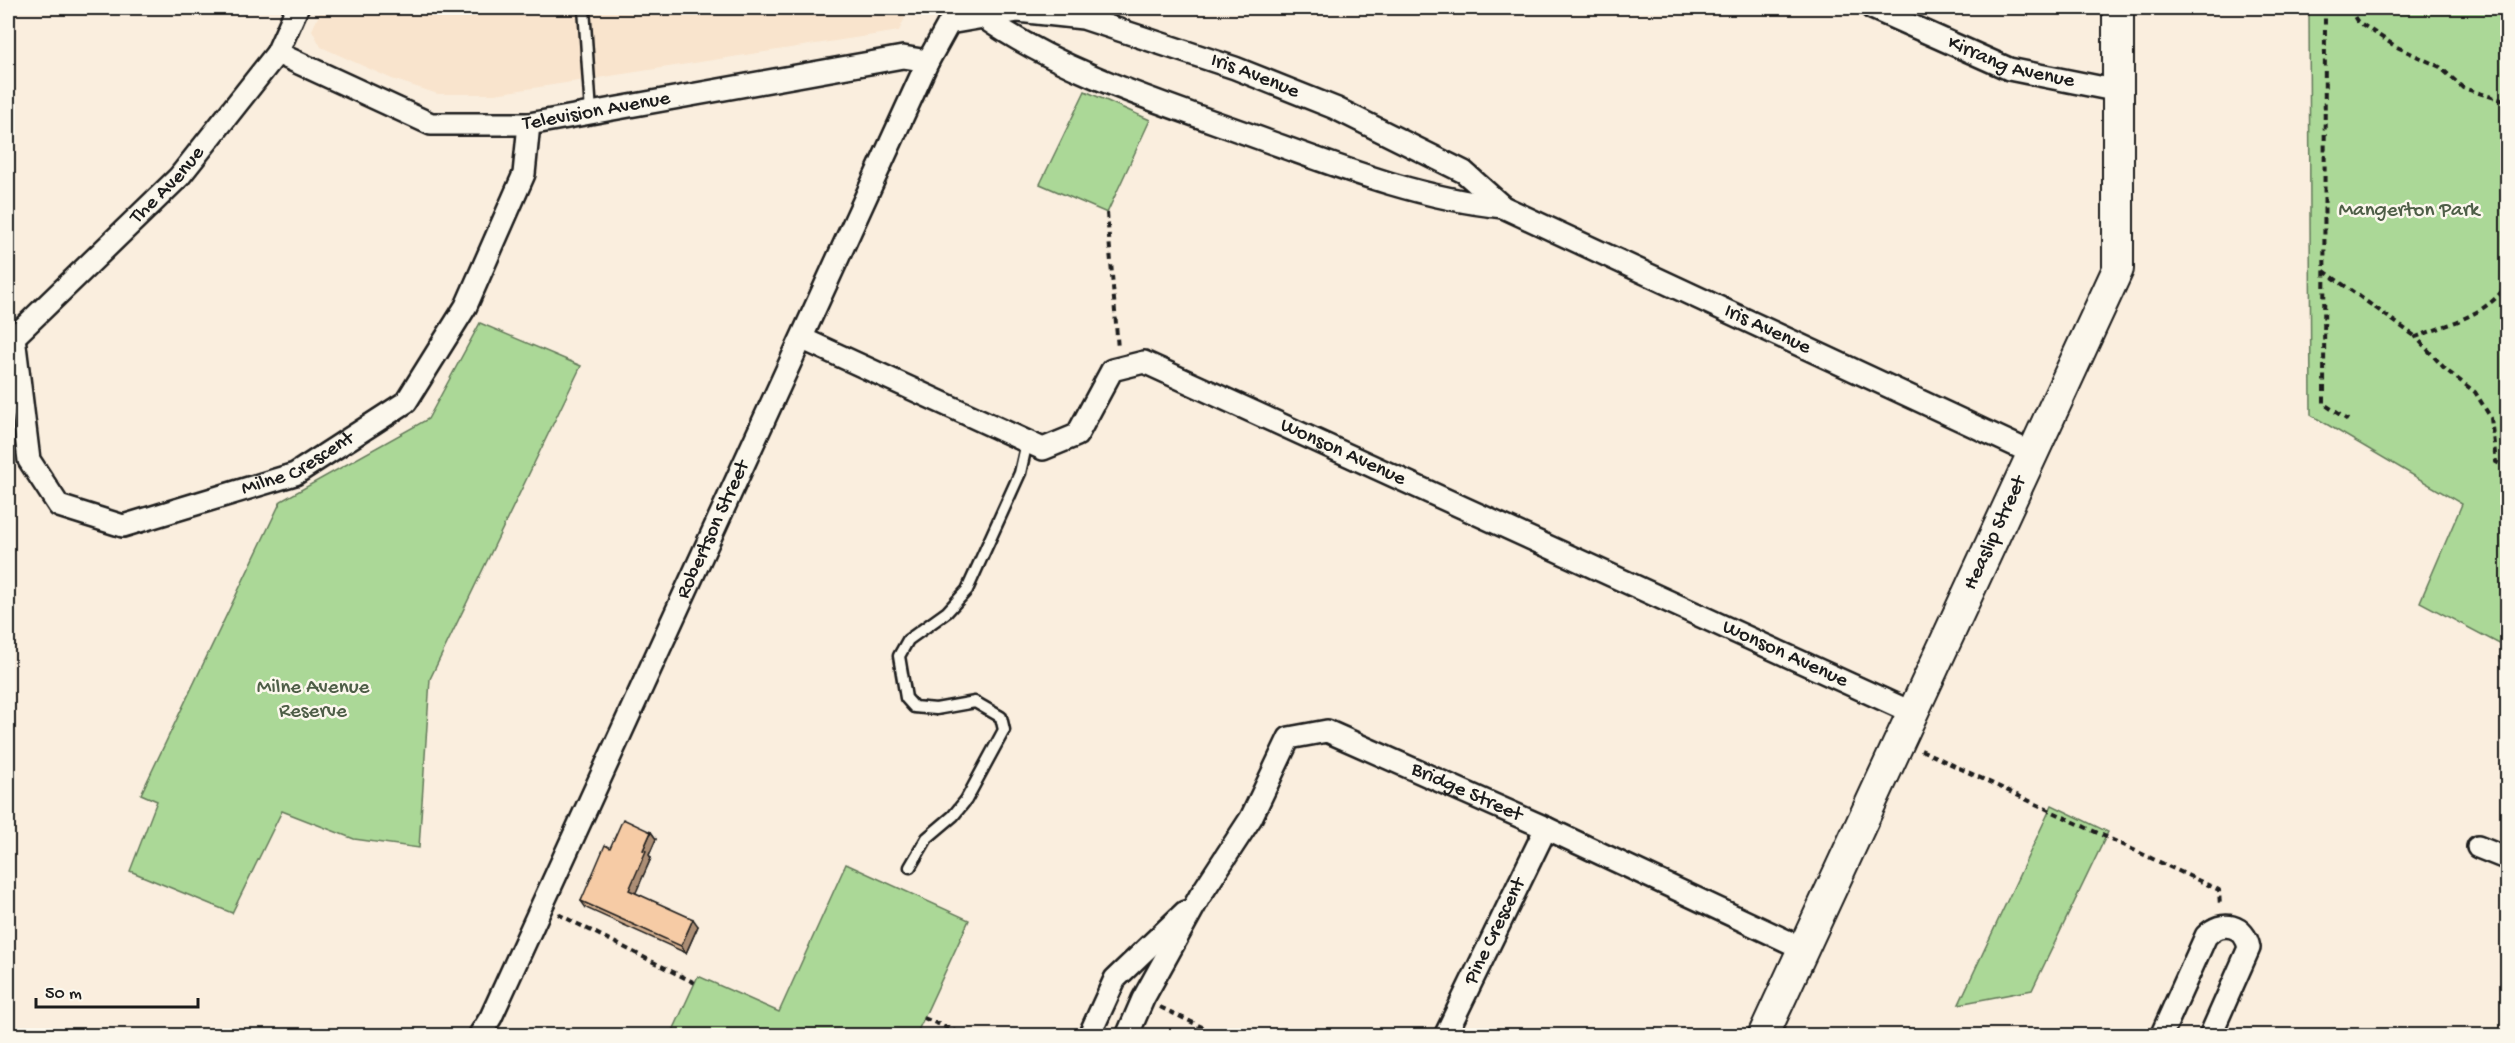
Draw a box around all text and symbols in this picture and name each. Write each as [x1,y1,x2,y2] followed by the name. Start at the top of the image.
[1943,31,2078,95] street label: Kirrang Avenue
[1207,48,1304,105] street label: Iris Avenue
[522,86,673,137] street label: Television Avenue
[124,141,211,231] street label: The Avenue
[2339,199,2482,224] park label: Mangerton Park
[1720,299,1816,361] street label: Iris Avenue
[1276,413,1411,493] street label: Wonson Avenue
[238,425,361,502] street label: Milne Crescent
[671,455,757,603] street label: Robertson Street
[1959,470,2034,594] street label: Heaslip Street
[1718,615,1853,694] street label: Wonson Avenue
[257,676,371,725] park label: Milne Avenue Reserve
[1406,757,1528,829] street label: Bridge Street
[1459,872,1533,990] street label: Pine Crescent
[36,971,198,1009] scale bar
[45,984,82,1005] text: 50 m

